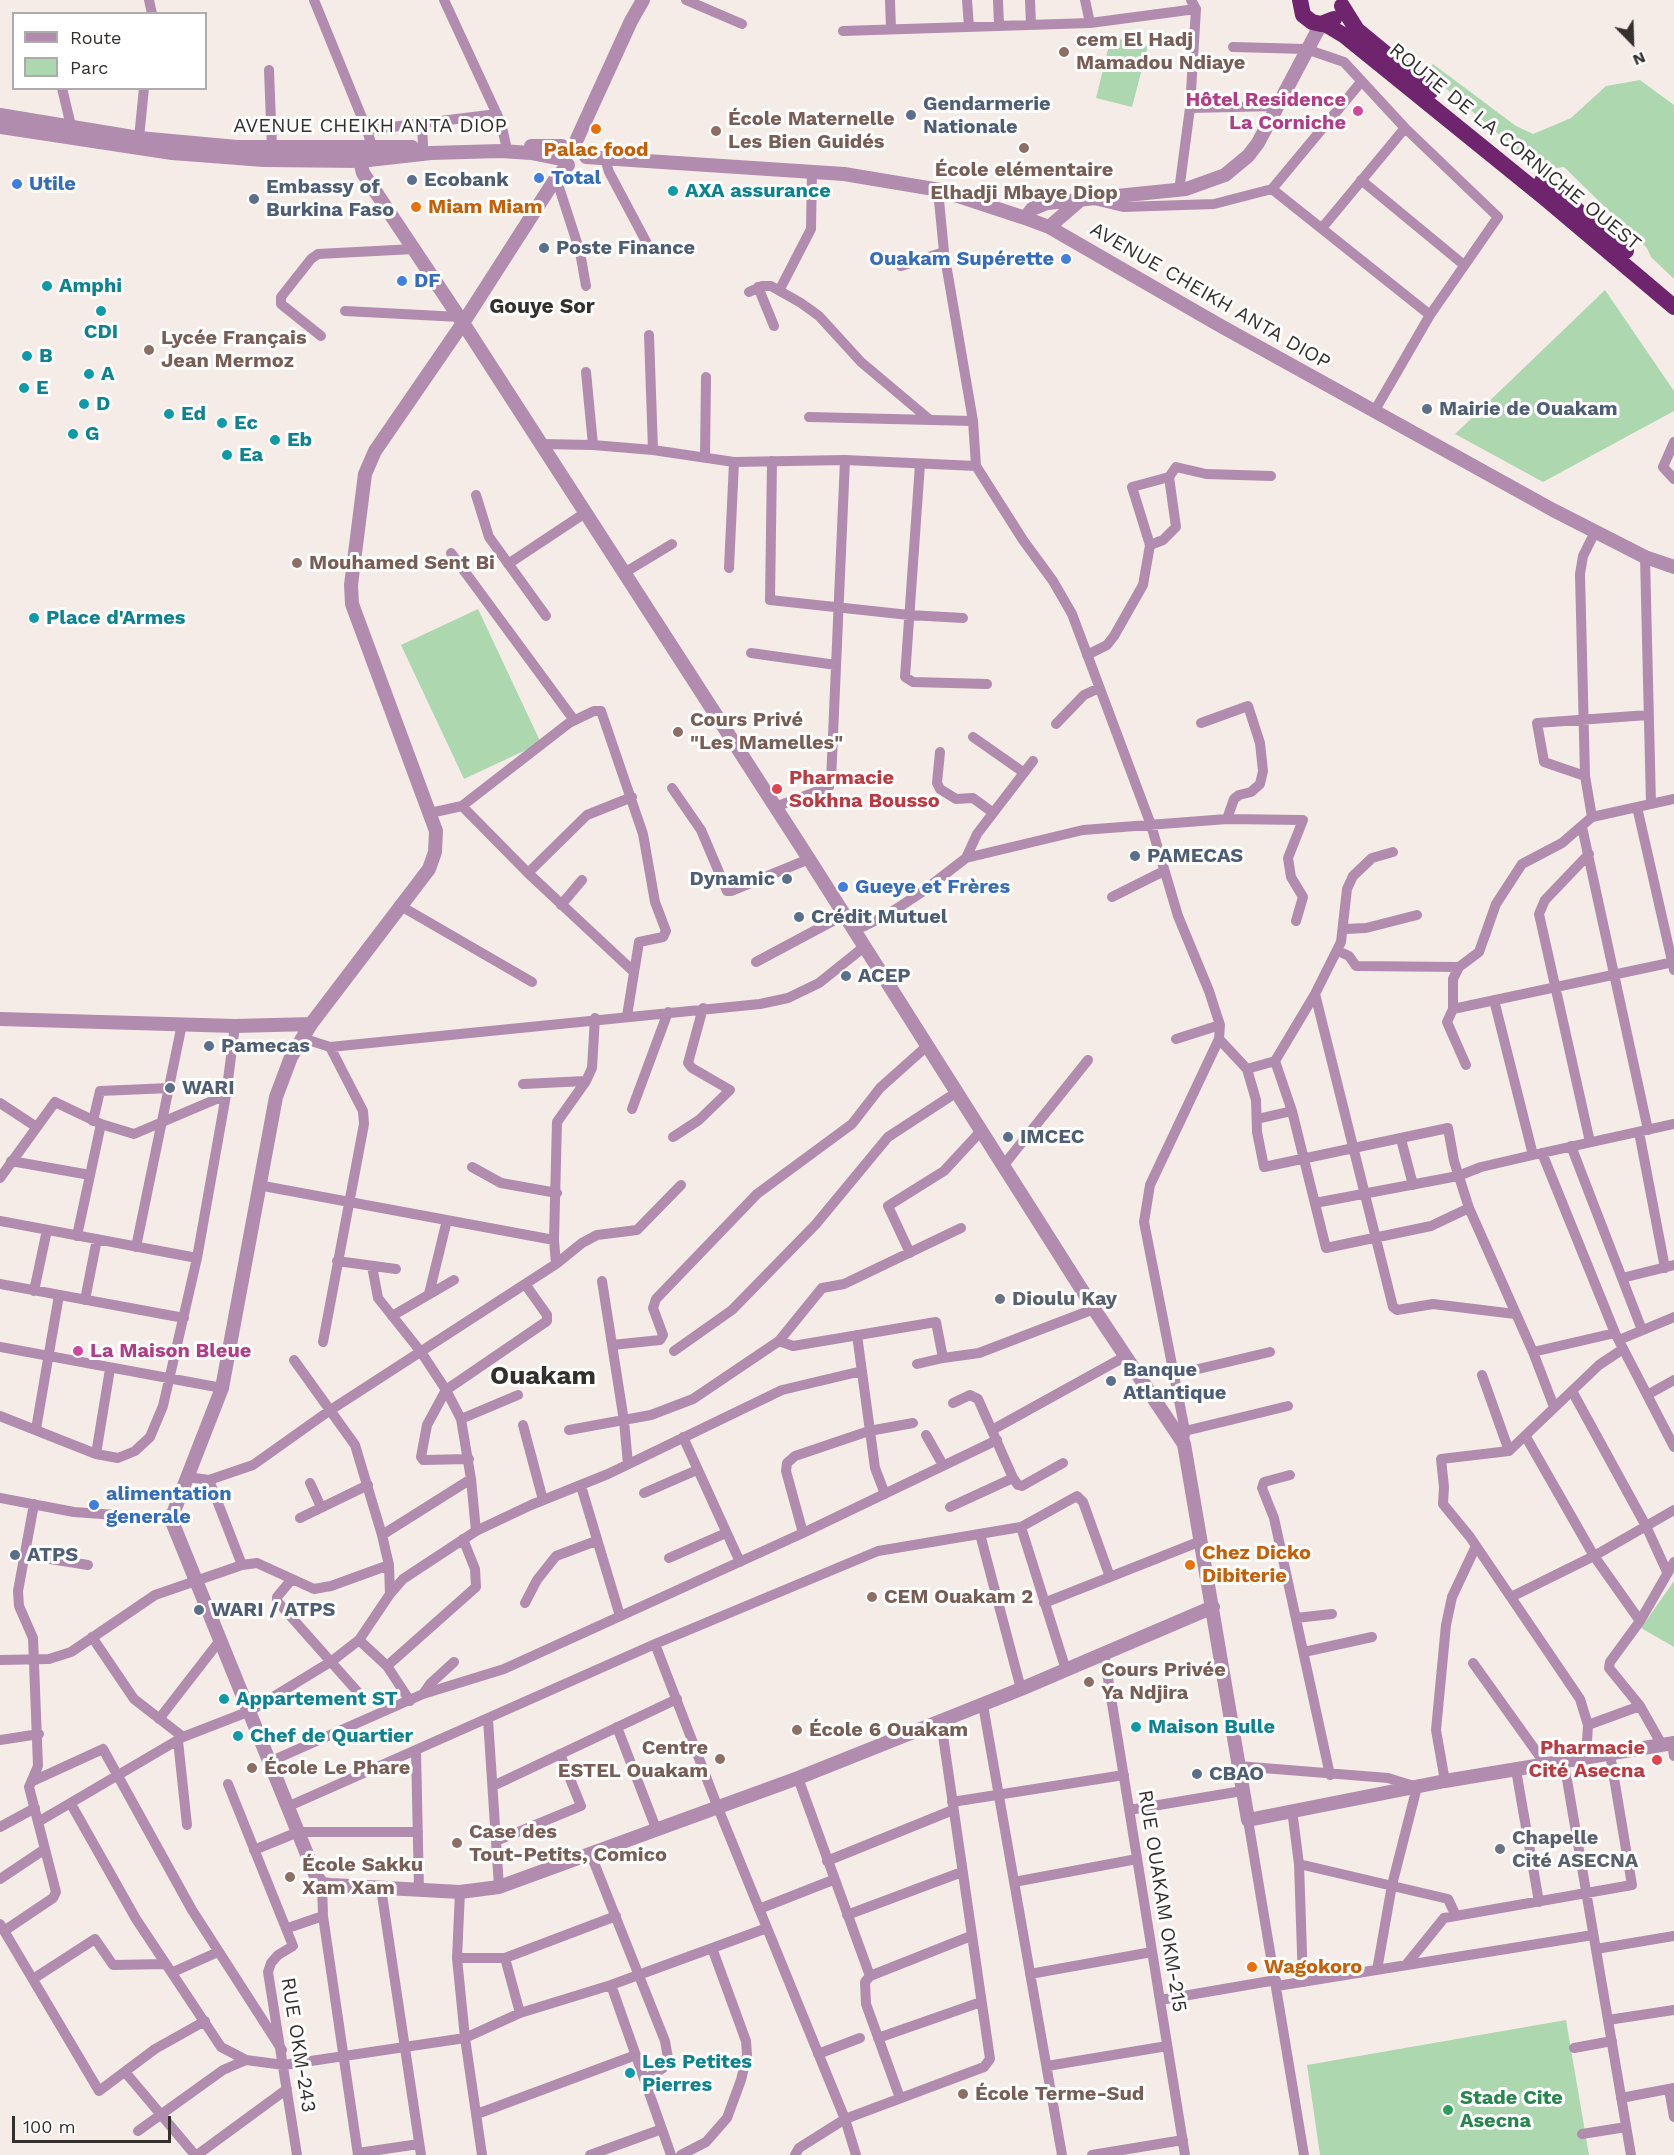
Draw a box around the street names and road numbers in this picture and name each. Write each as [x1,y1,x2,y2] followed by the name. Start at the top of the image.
[1384,38,1646,256] street label: ROUTE DE LA CORNICHE OUEST
[233,114,507,138] street label: AVENUE CHEIKH ANTA DIOP
[1086,217,1334,375] street label: AVENUE CHEIKH ANTA DIOP
[1133,1788,1191,2014] street label: RUE OUAKAM OKM-215
[275,1976,321,2114] street label: RUE OKM-243

